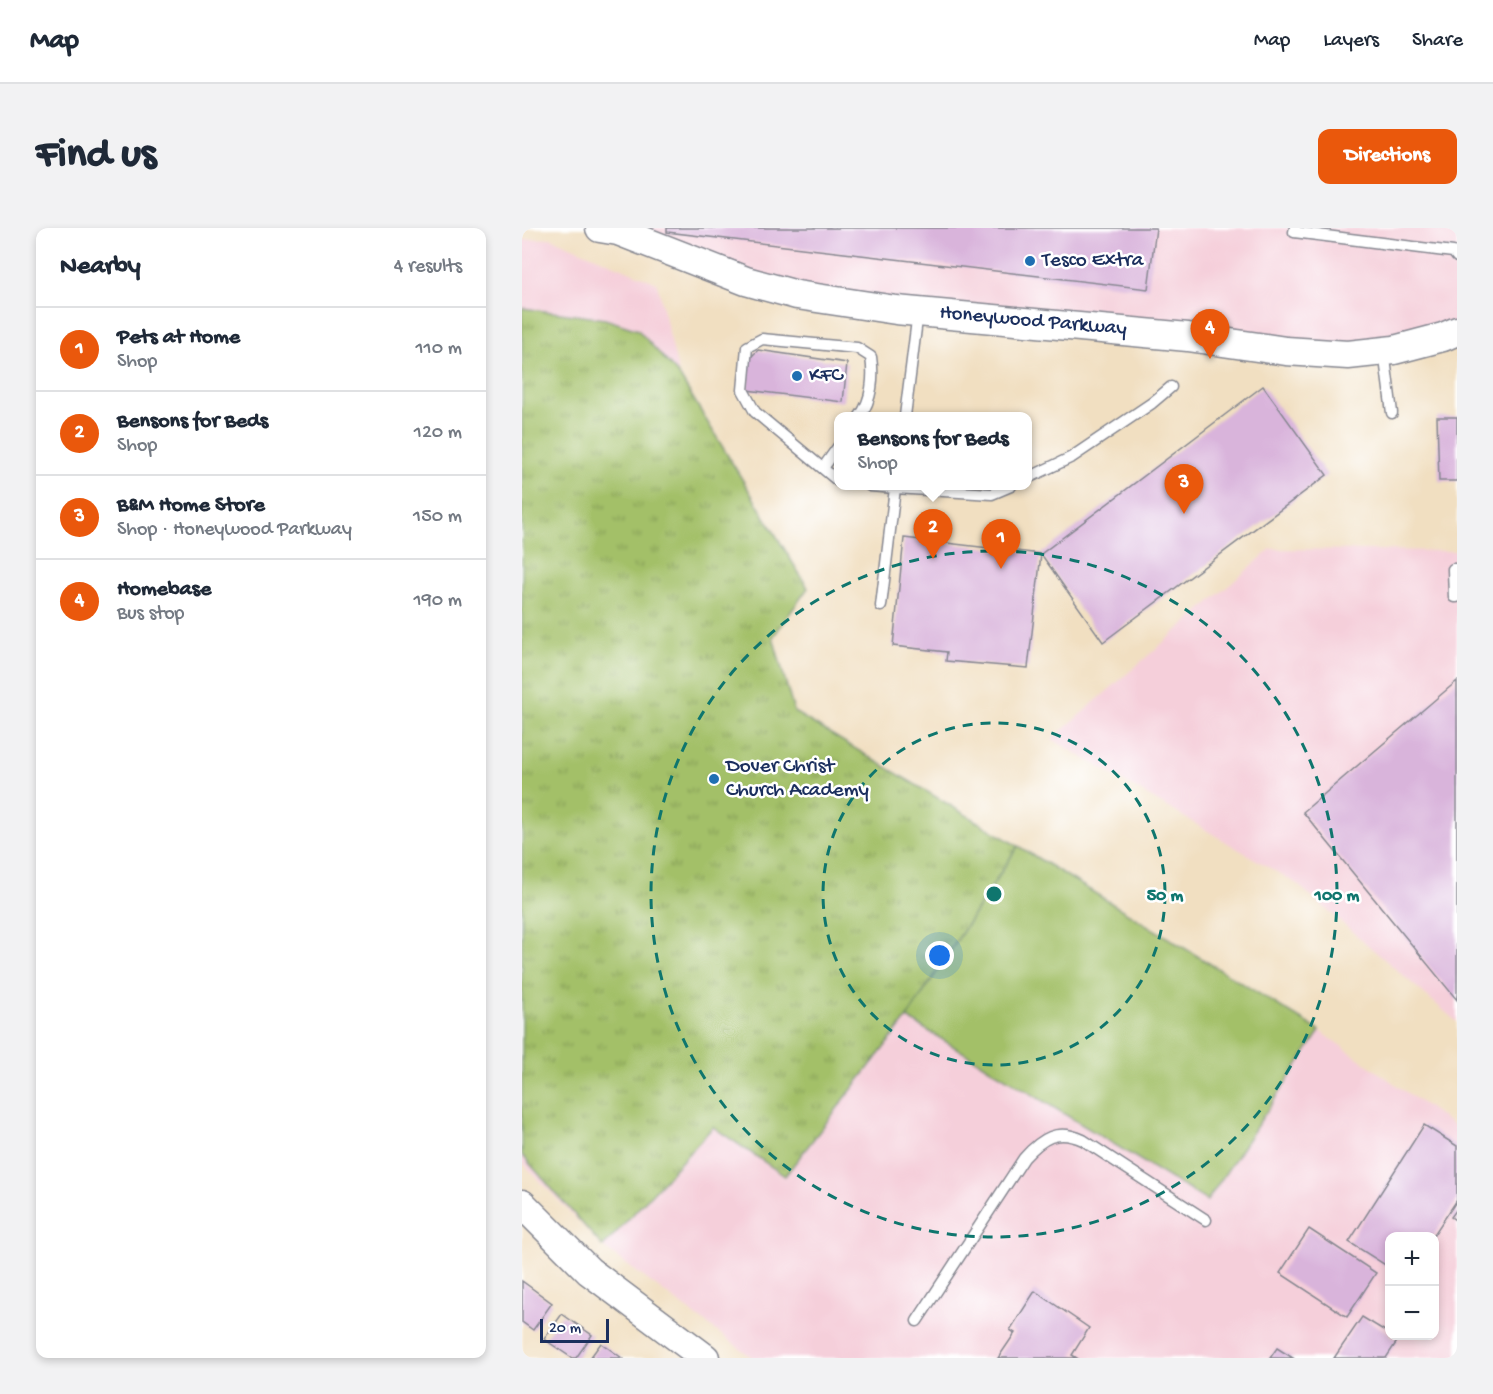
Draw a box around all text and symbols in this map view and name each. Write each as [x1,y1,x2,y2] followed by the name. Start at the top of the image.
[30,25,79,58] text: Map
[1254,29,1290,54] text: Map
[1323,29,1379,54] text: Layers
[1412,29,1463,54] text: Share
[1318,129,1457,184] button: Directions
[36,132,156,181] text: Find us
[1041,249,1145,274] place label: Tesco Extra
[60,252,141,283] text: Nearby
[1023,254,1037,268] marker: Tesco Extra
[394,256,462,279] text: 4 results
[938,301,1128,343] street label: Honeywood Parkway
[1190,310,1230,359] pin: 4
[117,325,240,351] text: Pets at Home
[75,338,84,361] text: 1
[416,338,462,361] text: 110 m
[117,351,157,374] text: Shop
[809,364,844,389] place label: KFC
[790,369,804,383] marker: KFC
[117,409,268,435] text: Bensons for Beds
[834,412,1032,490] popup
[75,422,84,445] text: 2
[414,422,462,445] text: 120 m
[857,427,1009,453] text: Bensons for Beds
[117,435,157,458] text: Shop
[857,453,898,476] text: Shop
[1164,464,1204,514] pin: 3
[117,493,265,519] text: B&M Home Store
[74,506,85,529] text: 3
[413,506,462,529] text: 150 m
[914,510,952,559] pin: 2
[117,519,352,542] text: Shop · Honeywood Parkway
[982,520,1020,569] pin: 1
[117,577,211,603] text: Homebase
[75,590,84,613] text: 4
[414,590,462,613] text: 190 m
[117,603,184,626] text: Bus stop
[724,755,869,804] place label: Dover Christ Church Academy
[707,772,721,786] marker: Dover Christ Church Academy
[984,884,1004,904] centre of rings
[1147,886,1184,907] text: 50 m
[1314,886,1360,907] text: 100 m
[925,941,954,970] your location
[1385,1232,1439,1340] map controls
[1385,1232,1439,1286] button: +
[1385,1286,1439,1340] button: −
[540,1316,609,1344] scale bar
[549,1320,581,1339] text: 20 m

